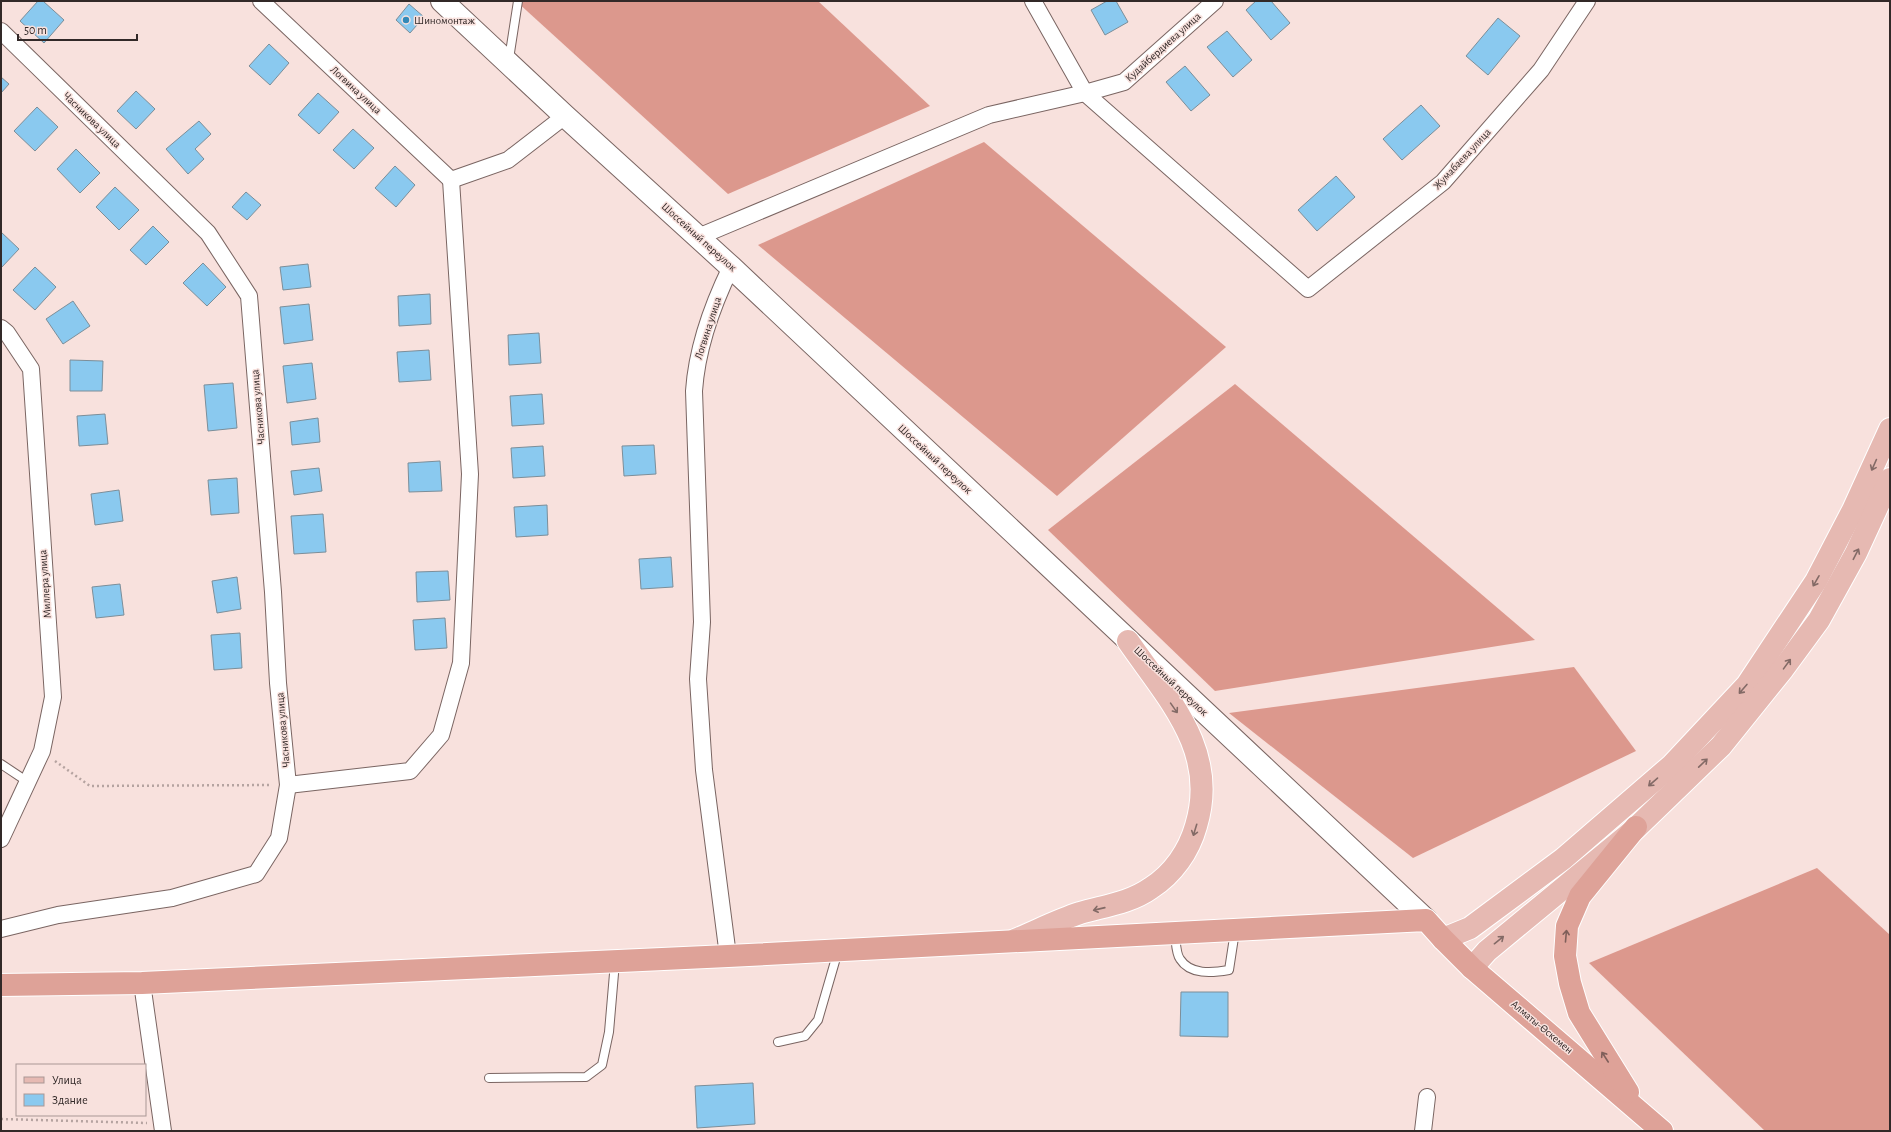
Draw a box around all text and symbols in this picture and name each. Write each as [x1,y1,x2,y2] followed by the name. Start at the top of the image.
[1123,10,1203,84] street label: Кудайбердиева улица
[401,15,411,25] marker: Шиномонтаж
[414,15,475,26] place label: Шиномонтаж
[18,16,137,42] scale bar
[24,24,47,36] text: 50 m
[328,64,384,116] street label: Логвина улица
[61,90,123,150] street label: Часникова улица
[1431,126,1493,192] street label: Жумабаева улица
[660,201,738,273] street label: Шоссейный переулок
[693,295,723,361] street label: Логвина улица
[249,369,267,445] street label: Часникова улица
[896,422,974,496] street label: Шоссейный переулок
[1870,458,1877,470] one-way arrow
[1852,548,1860,560] one-way arrow
[37,549,53,619] street label: Миллера улица
[1811,575,1819,587] one-way arrow
[1132,644,1210,718] street label: Шоссейный переулок
[1783,659,1791,670] one-way arrow
[1739,683,1748,694] one-way arrow
[274,692,292,768] street label: Часникова улица
[1170,702,1178,713] one-way arrow
[1698,758,1708,768] one-way arrow
[1648,777,1658,786] one-way arrow
[1191,824,1198,837] one-way arrow
[1093,905,1106,913] one-way arrow
[1563,930,1570,943] one-way arrow
[1494,936,1505,945] one-way arrow
[1509,998,1575,1056] street label: Алматы-Өскемен
[1601,1052,1609,1063] one-way arrow
[16,1064,146,1116] legend
[52,1074,82,1086] text: Улица
[52,1094,88,1106] text: Здание

